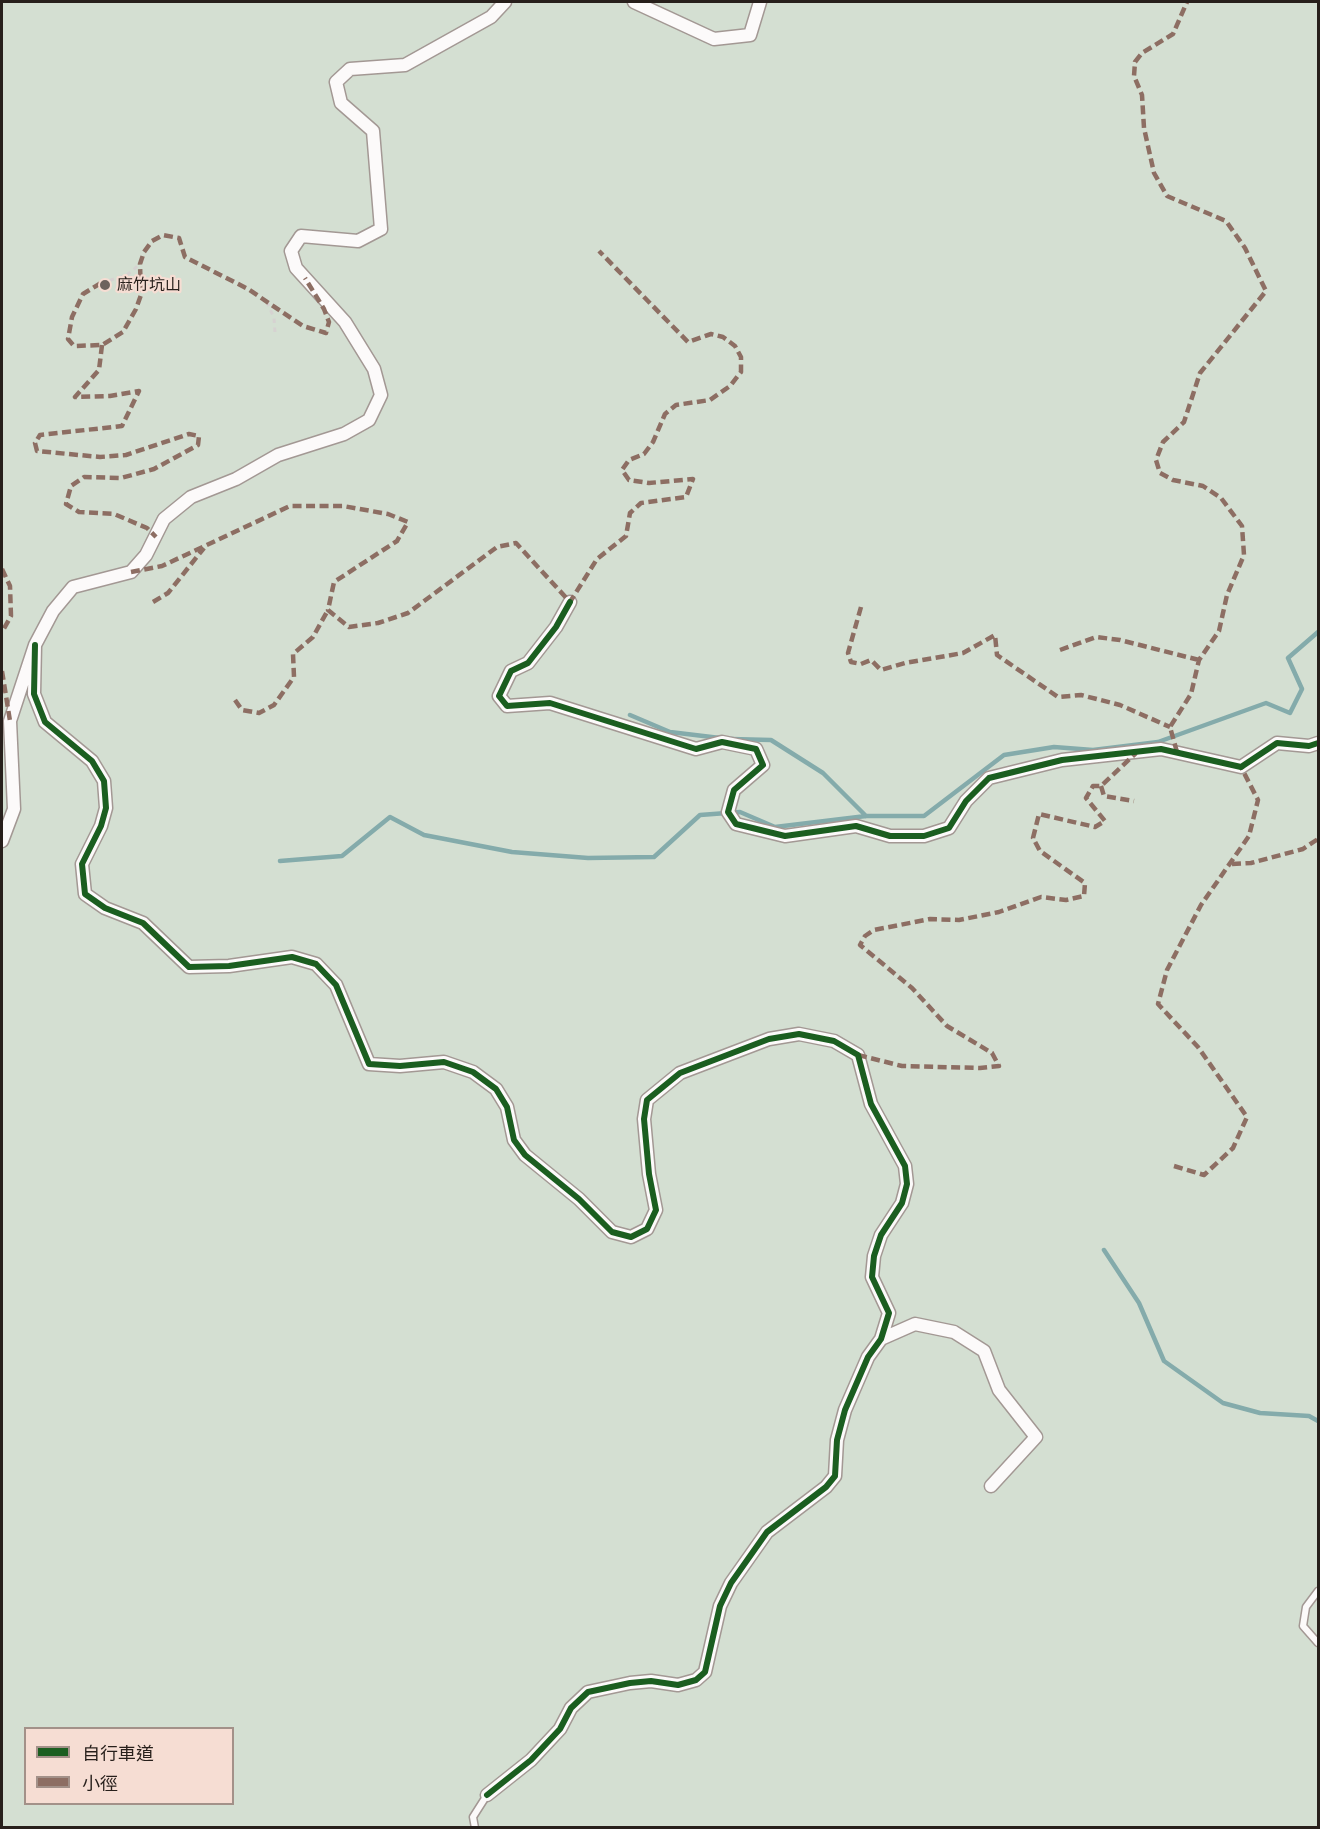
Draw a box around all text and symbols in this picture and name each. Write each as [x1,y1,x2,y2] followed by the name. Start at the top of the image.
[117,275,181,295] place label: 麻竹坑山
[98,278,112,292] marker: 麻竹坑山
[24,1727,234,1805] legend
[82,1742,154,1765] text: 自行車道
[82,1772,118,1795] text: 小徑

